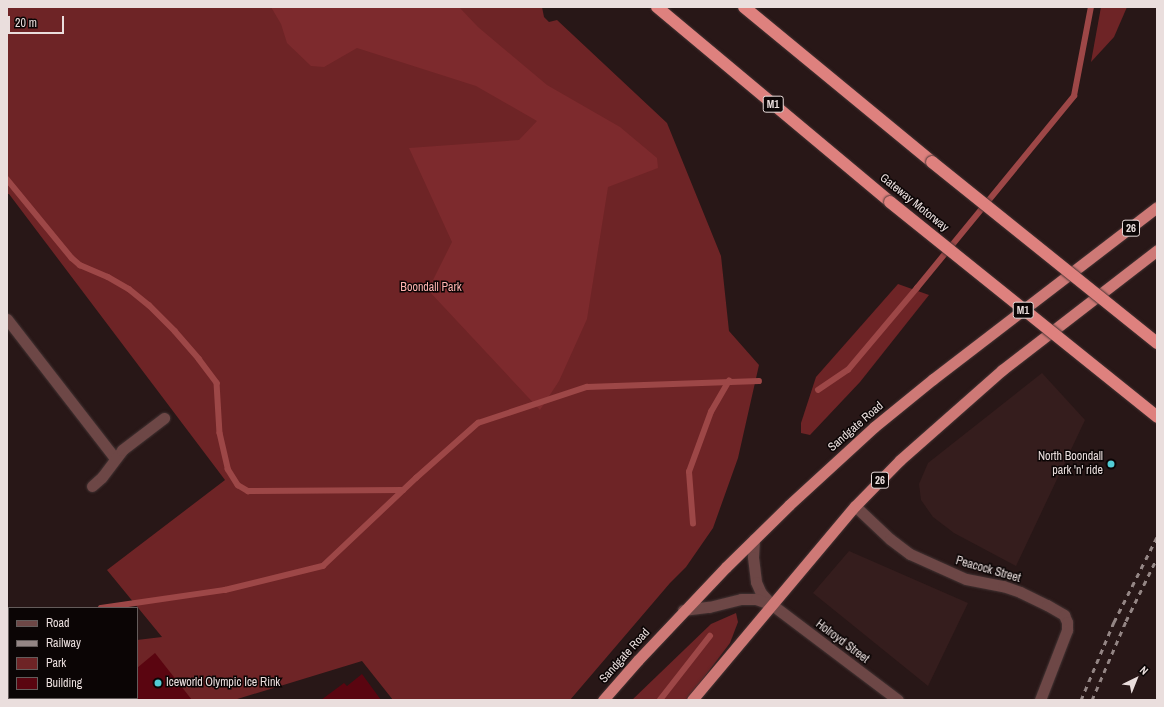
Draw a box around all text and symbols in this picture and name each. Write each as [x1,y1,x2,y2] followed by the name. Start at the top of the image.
[10,8,66,34] scale bar
[15,15,37,31] text: 20 m
[762,95,784,113] road number: M1
[877,171,951,235] street label: Gateway Motorway
[1121,219,1141,237] road number: 26
[400,281,462,295] park label: Boondall Park
[1012,301,1034,319] road number: M1
[825,399,887,455] street label: Sandgate Road
[1038,450,1103,478] place label: North Boondall park 'n' ride
[1106,459,1116,469] marker: North Boondall park 'n' ride
[870,471,890,489] road number: 26
[954,554,1022,586] street label: Peacock Street
[8,607,138,699] legend
[46,615,70,631] text: Road
[813,617,871,667] street label: Holroyd Street
[597,626,653,686] street label: Sandgate Road
[46,635,81,651] text: Railway
[46,655,66,671] text: Park
[1116,659,1156,699] north arrow
[1137,663,1151,678] text: N
[46,675,82,691] text: Building
[166,676,280,690] place label: Iceworld Olympic Ice Rink
[153,678,163,688] marker: Iceworld Olympic Ice Rink

